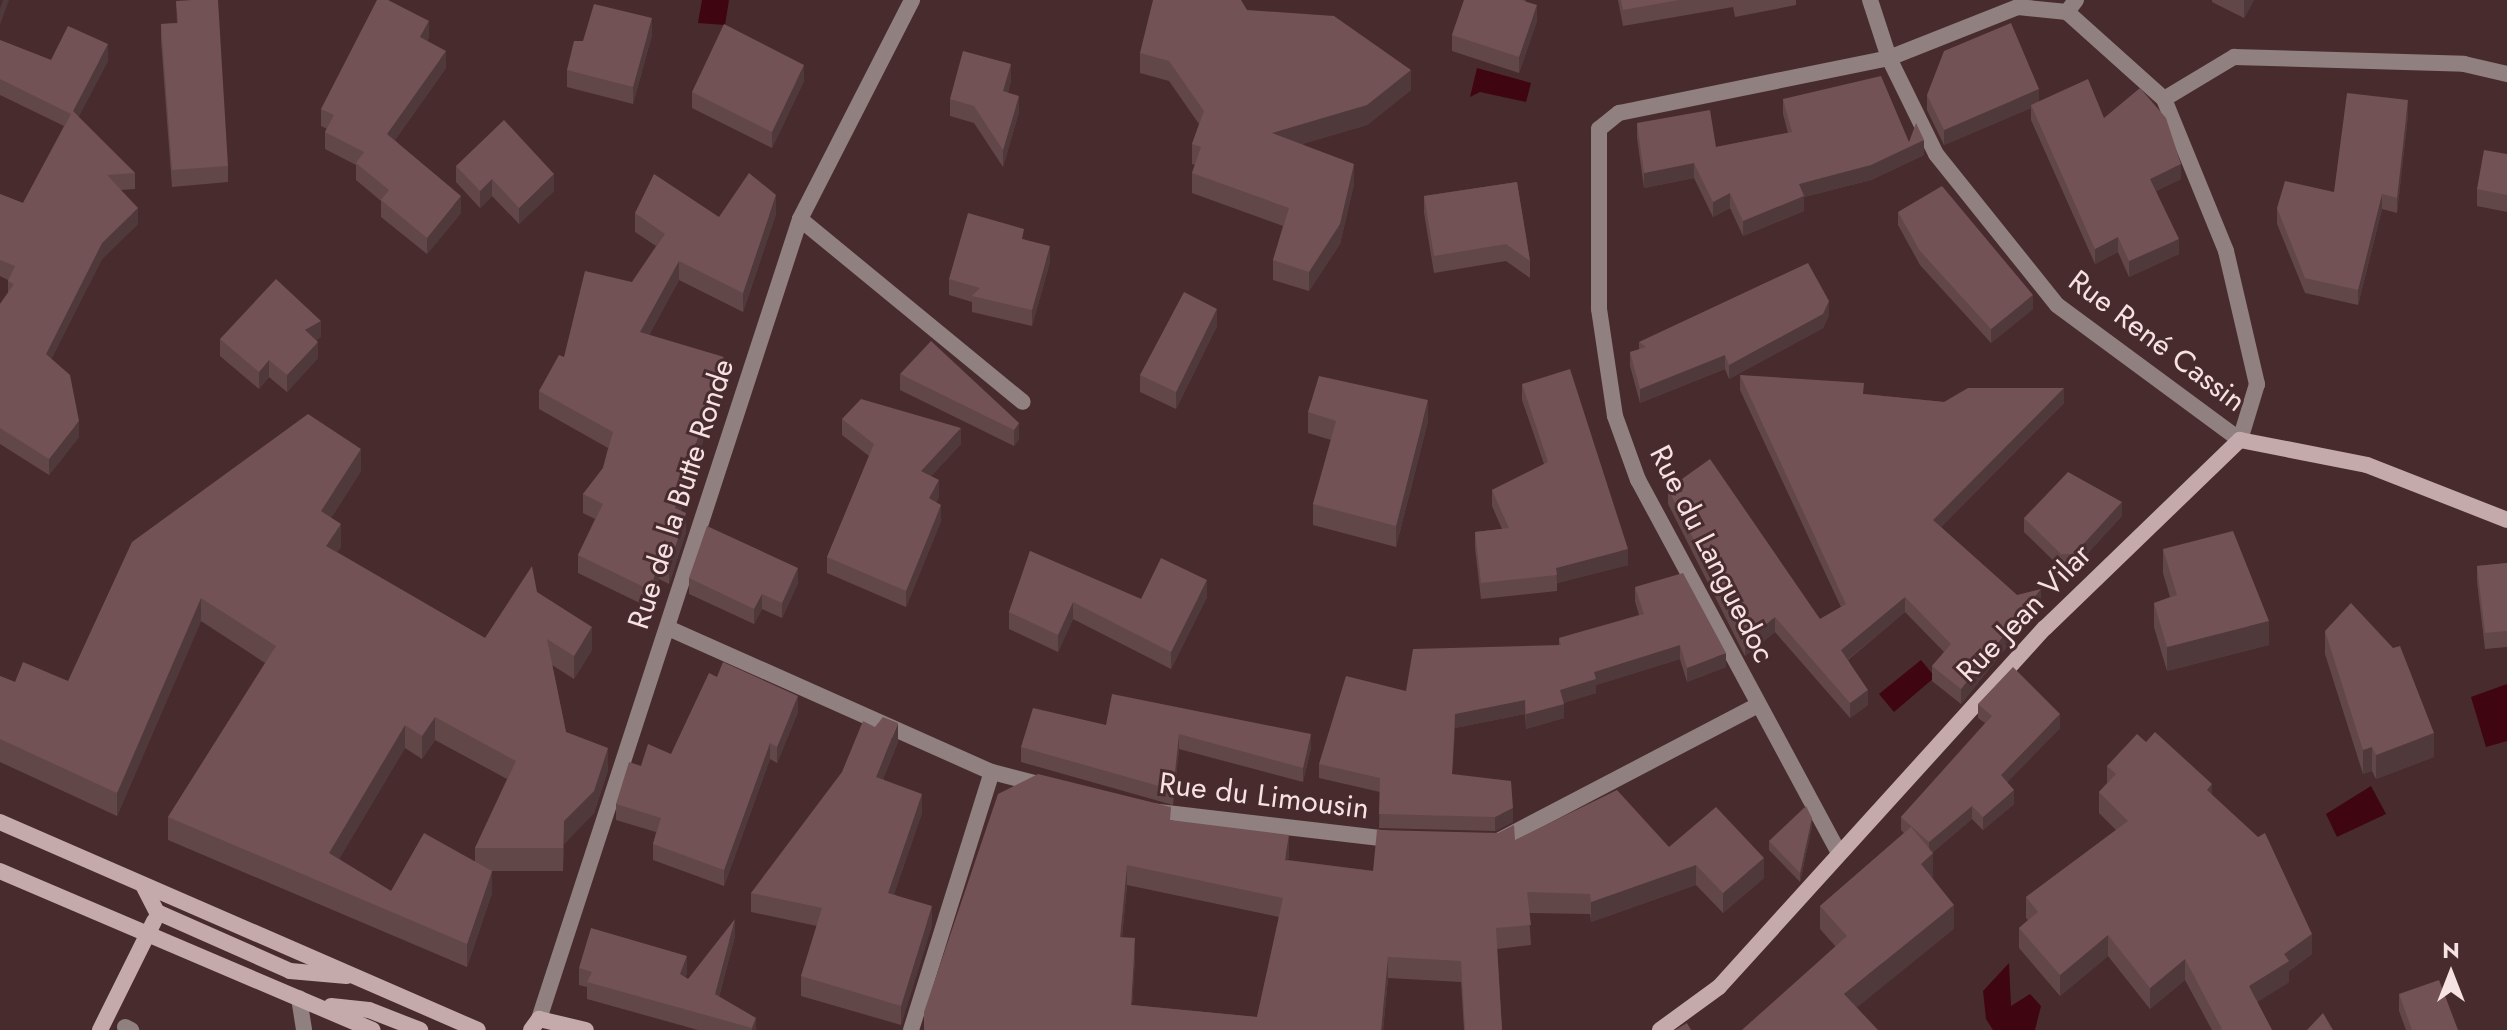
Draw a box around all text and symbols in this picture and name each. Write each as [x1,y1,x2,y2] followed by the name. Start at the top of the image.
[2061,263,2253,419] street label: Rue René Cassin
[620,354,742,634] street label: Rue de la Butte Ronde
[1642,440,1782,668] street label: Rue du Languedoc
[1949,536,2099,690] street label: Rue Jean Vilar
[1157,765,1371,827] street label: Rue du Limousin
[2411,934,2491,1014] north arrow
[2442,934,2460,966] text: N

